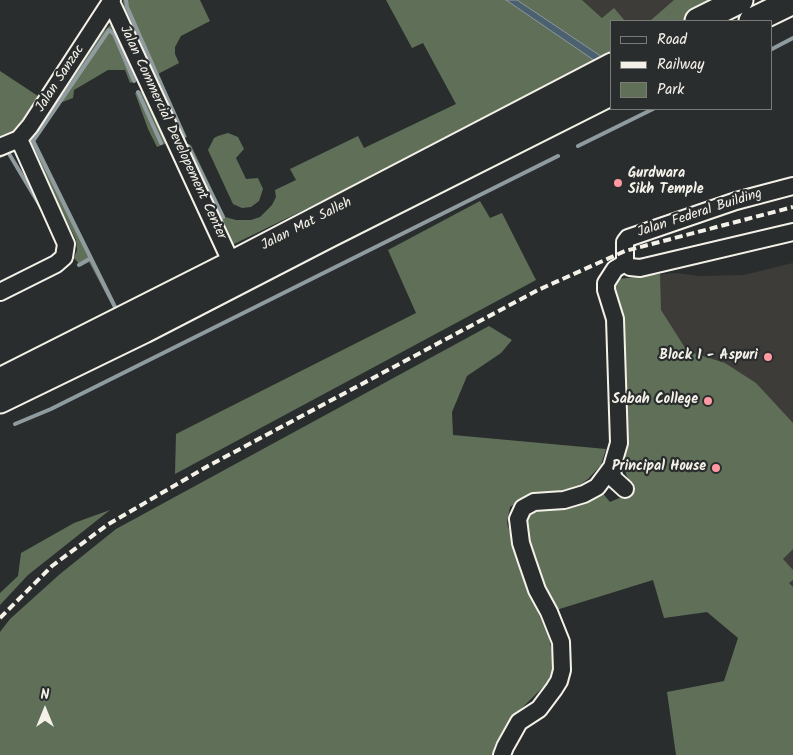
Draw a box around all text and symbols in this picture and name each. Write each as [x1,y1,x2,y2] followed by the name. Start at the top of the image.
[610,20,773,110] legend
[115,23,229,243] street label: Jalan Commercial Developement Center
[657,28,687,52] text: Road
[33,42,89,116] street label: Jalan Sanzac
[657,53,704,77] text: Railway
[657,78,684,102] text: Park
[628,167,704,200] place label: Gurdwara Sikh Temple
[612,177,624,189] marker: Gurdwara Sikh Temple
[635,186,765,242] street label: Jalan Federal Building
[259,195,355,255] street label: Jalan Mat Salleh
[659,349,758,365] place label: Block 1 - Aspuri
[762,351,774,363] marker: Block 1 - Aspuri
[612,393,698,409] place label: Sabah College
[702,395,714,407] marker: Sabah College
[612,460,706,476] place label: Principal House
[710,462,722,474] marker: Principal House
[41,684,49,706] text: N
[20,685,70,735] north arrow

